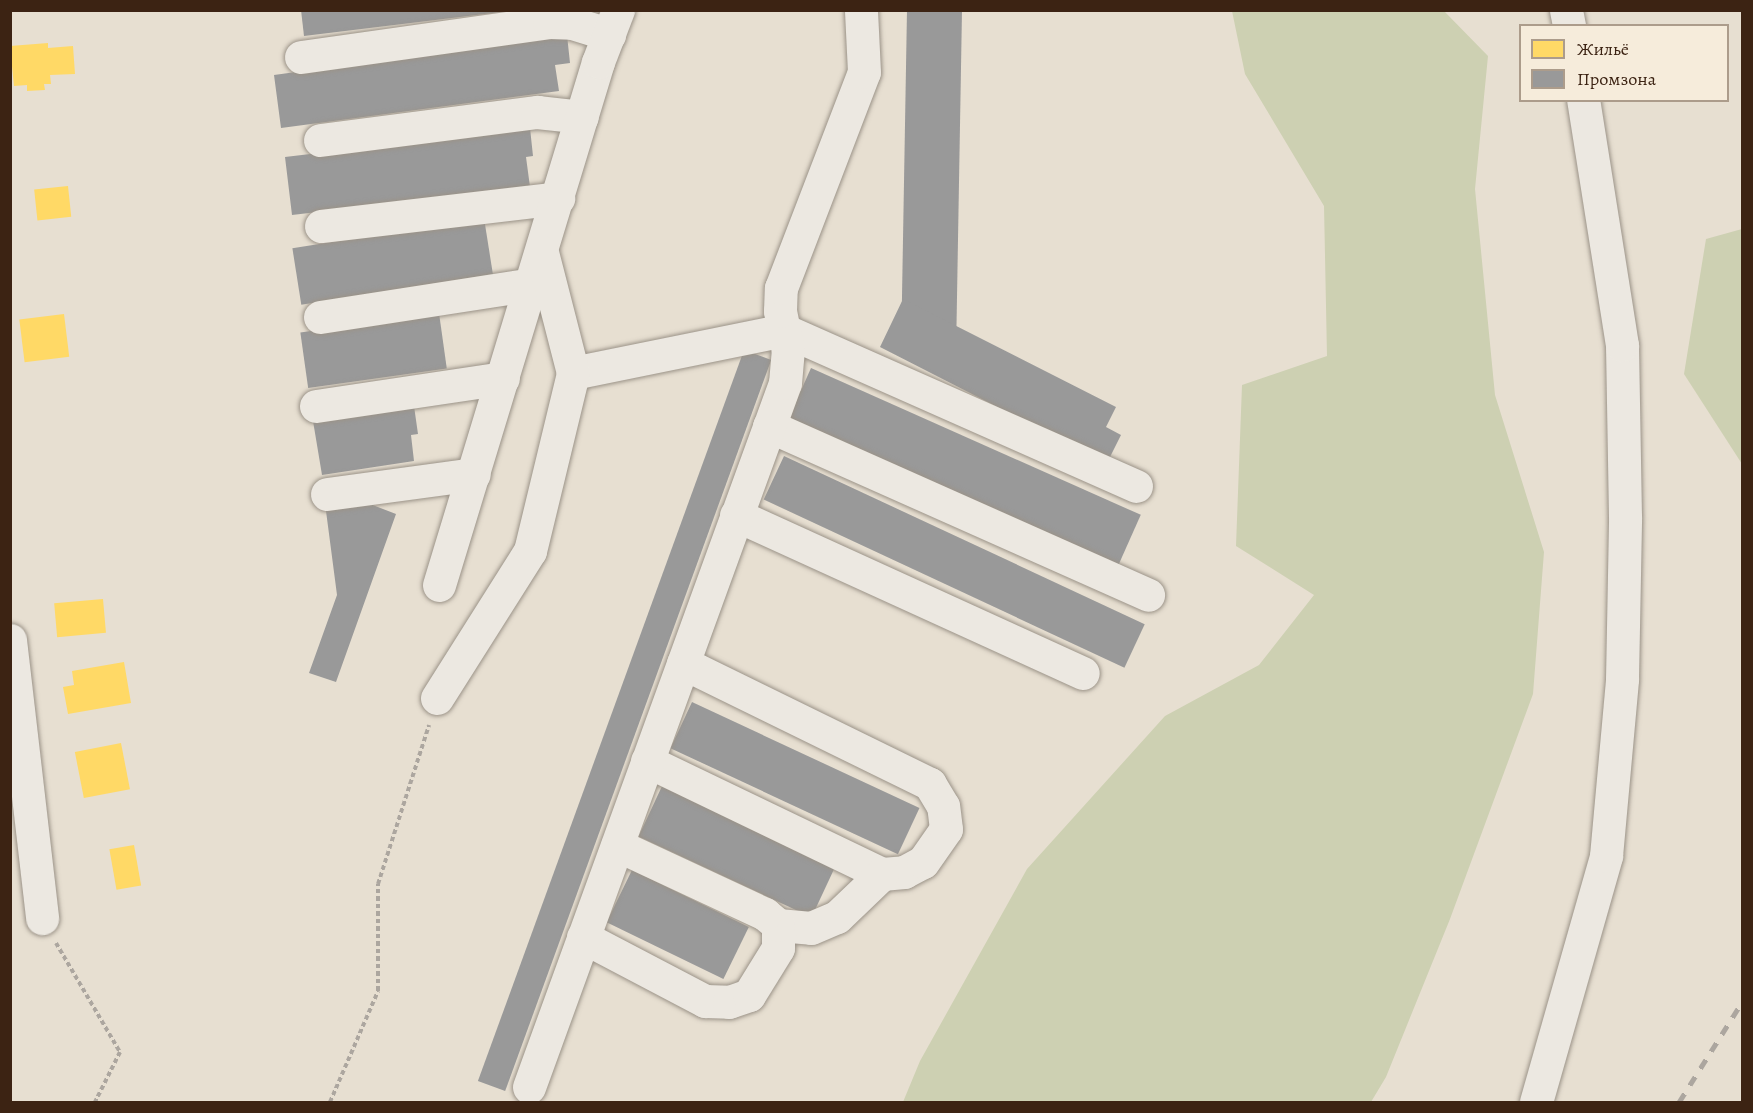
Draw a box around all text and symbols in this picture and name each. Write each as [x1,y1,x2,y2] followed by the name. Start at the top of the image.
[1519,24,1729,102] legend
[1577,37,1629,61] text: Жильё
[1577,67,1656,91] text: Промзона

